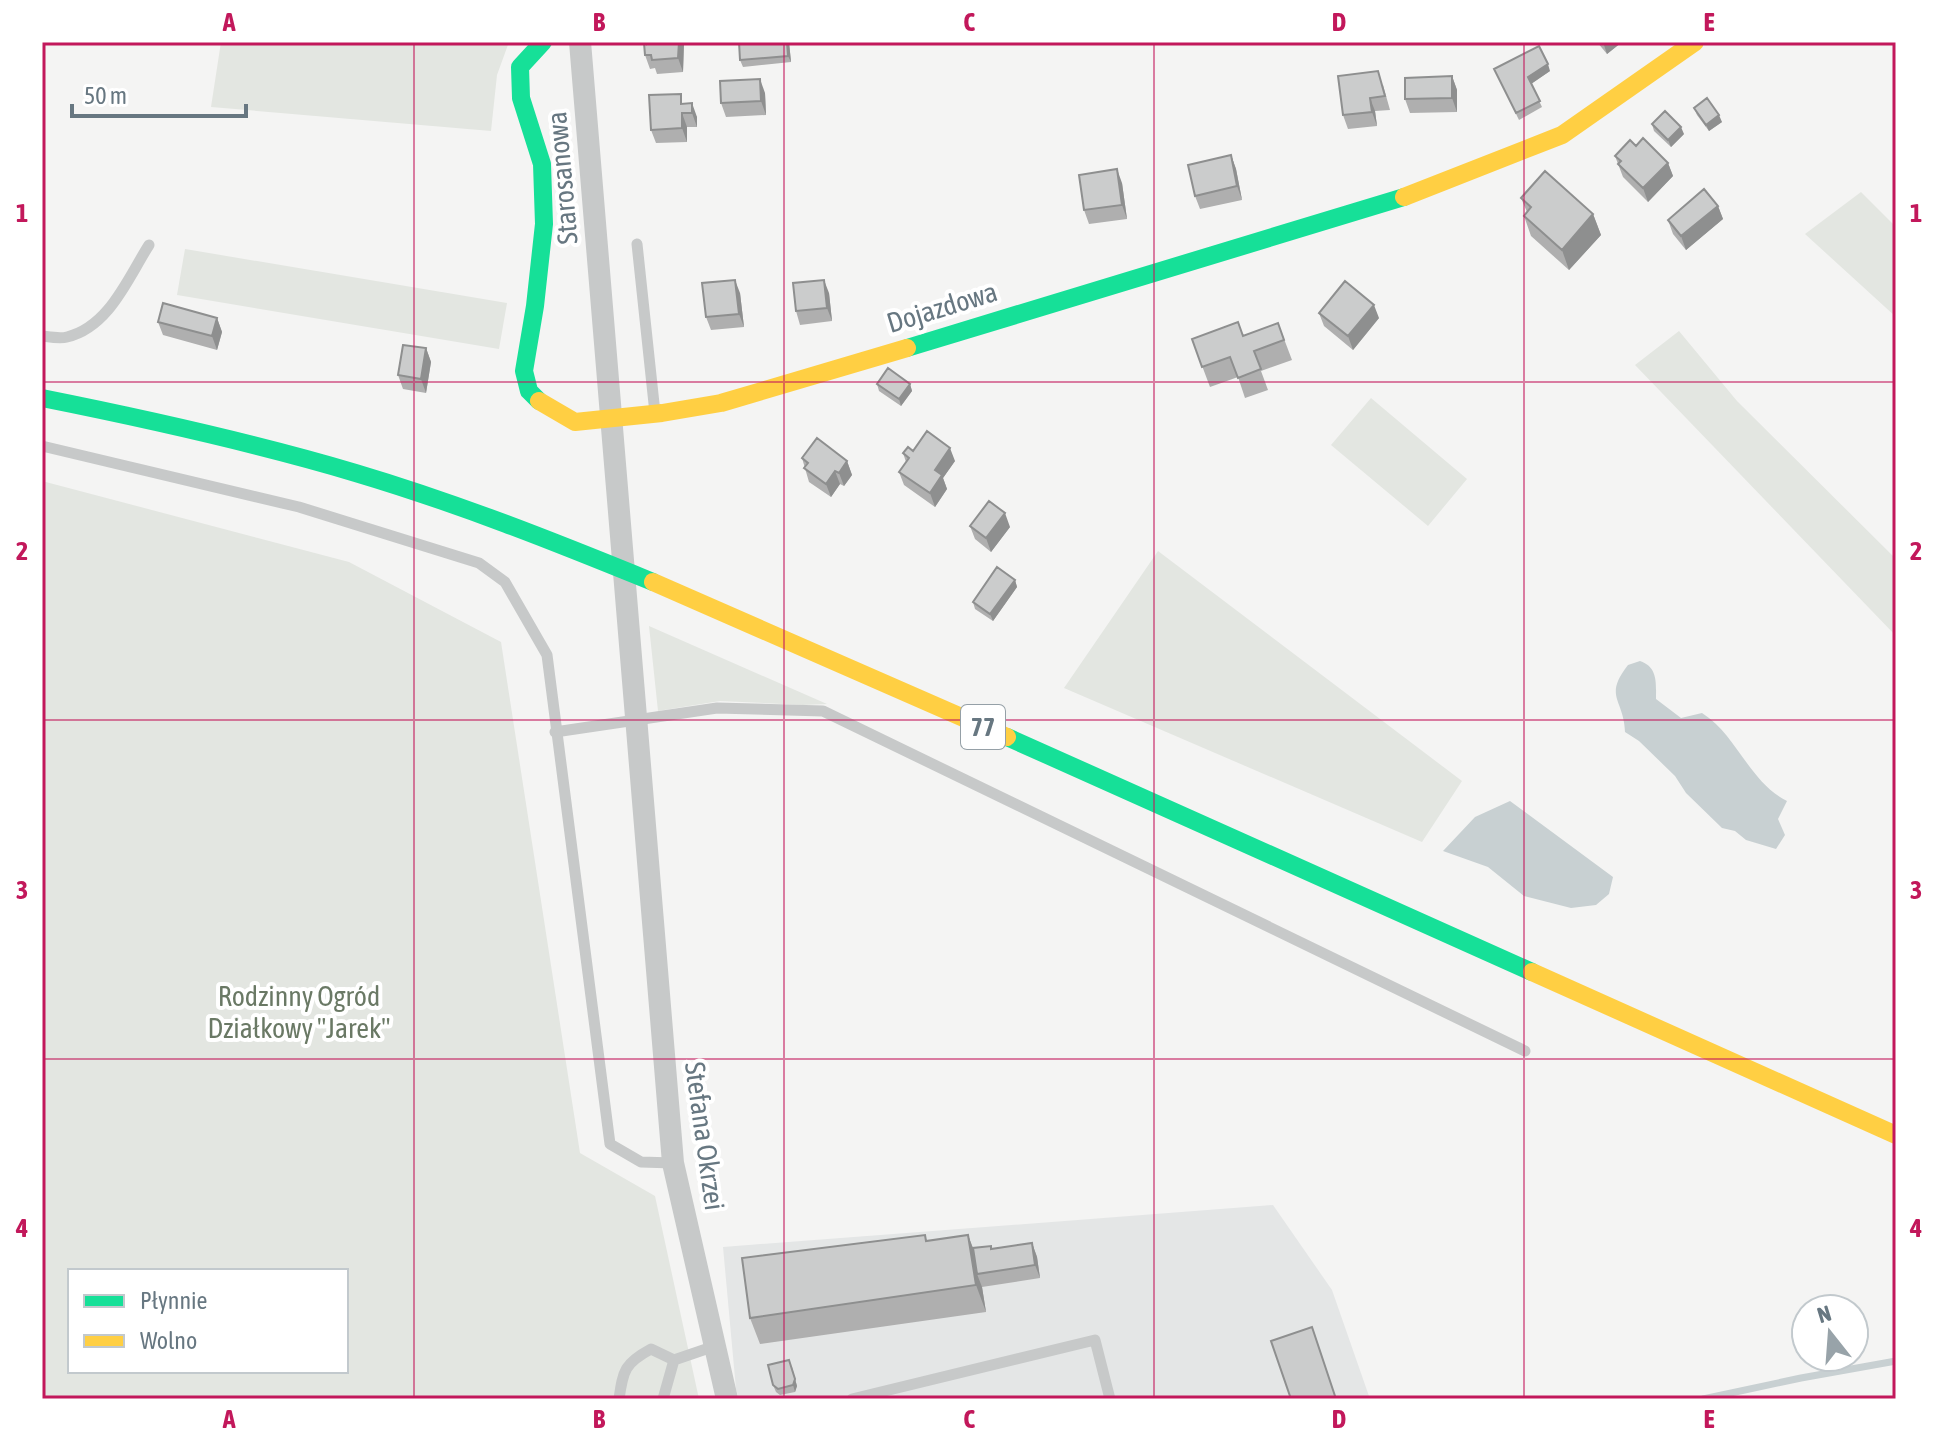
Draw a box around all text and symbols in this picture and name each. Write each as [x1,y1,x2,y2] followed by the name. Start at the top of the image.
[222,7,236,37] text: A
[593,7,606,37] text: B
[963,7,975,37] text: C
[1332,7,1346,37] text: D
[1703,7,1715,37] text: E
[72,68,246,118] scale bar
[84,82,127,109] text: 50 m
[540,110,584,246] street label: Starosanowa
[16,198,28,228] text: 1
[1910,198,1922,228] text: 1
[883,275,1001,339] street label: Dojazdowa
[16,536,28,566] text: 2
[1910,536,1922,566] text: 2
[961,705,1005,749] road number: 77
[16,875,28,905] text: 3
[1910,875,1922,905] text: 3
[208,980,390,1044] park label: Rodzinny Ogród Działkowy "Jarek"
[679,1060,731,1212] street label: Stefana Okrzei
[15,1213,28,1243] text: 4
[1909,1213,1922,1243] text: 4
[68,1269,348,1373] legend
[140,1287,207,1314] text: Płynnie
[1790,1293,1870,1373] north arrow
[1814,1300,1834,1328] text: N
[140,1327,197,1354] text: Wolno
[222,1404,236,1434] text: A
[593,1404,606,1434] text: B
[963,1404,975,1434] text: C
[1332,1404,1346,1434] text: D
[1703,1404,1715,1434] text: E

